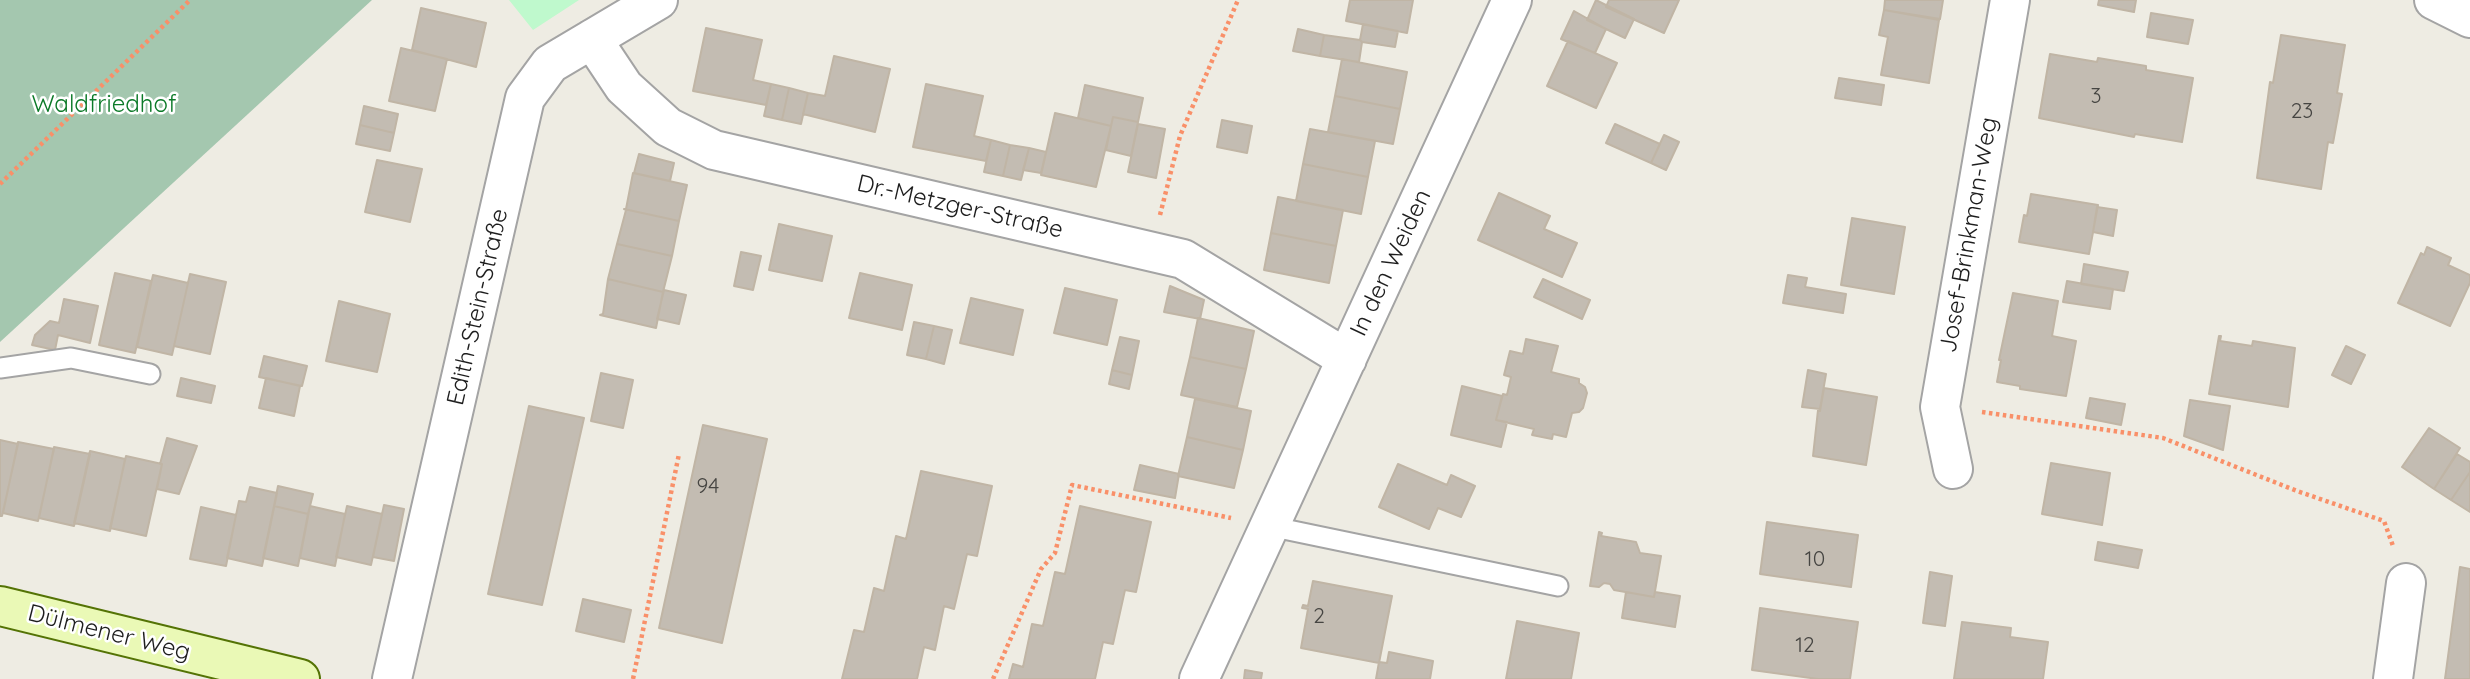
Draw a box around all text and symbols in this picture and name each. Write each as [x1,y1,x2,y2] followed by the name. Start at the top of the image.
[2090,84,2102,110] house number: 3
[31,91,177,119] park label: Waldfriedhof
[2291,99,2313,125] house number: 23
[1934,115,2004,355] street label: Josef-Brinkman-Weg
[854,169,1066,245] street label: Dr.-Metzger-Straße
[1344,185,1438,341] street label: In den Weiden
[441,206,515,408] street label: Edith-Stein-Straße
[697,474,719,500] house number: 94
[1805,547,1825,573] house number: 10
[25,599,193,667] street label: Dülmener Weg
[1313,604,1325,630] house number: 2
[1795,633,1815,659] house number: 12

